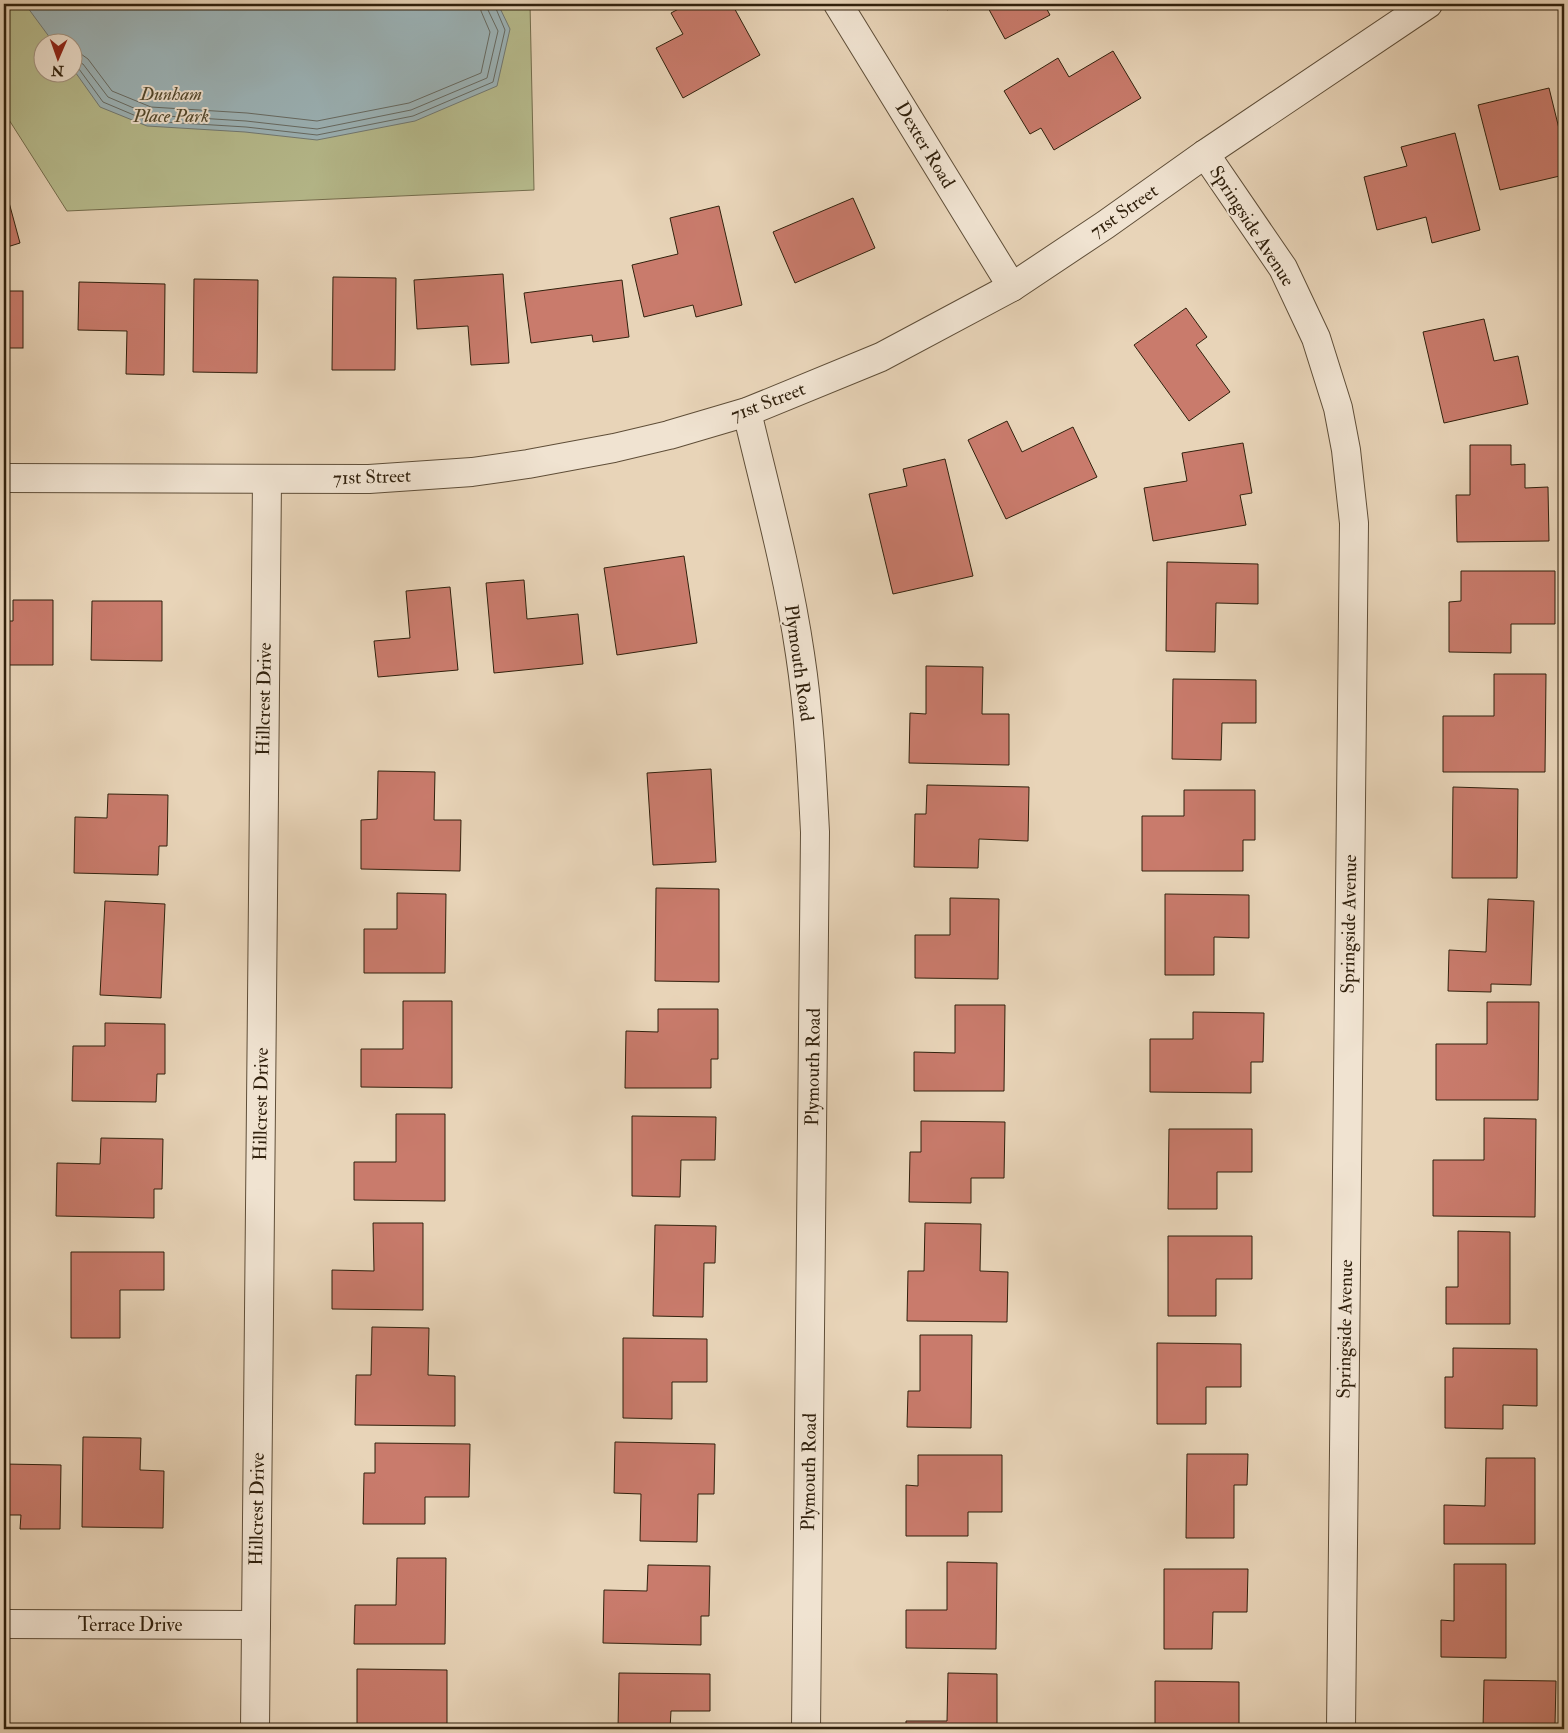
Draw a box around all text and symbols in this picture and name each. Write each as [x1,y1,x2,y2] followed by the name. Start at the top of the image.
[32,32,82,82] north arrow
[51,62,65,79] text: N
[132,82,209,128] park label: Dunham Place Park
[890,97,961,193] street label: Dexter Road
[1203,161,1300,291] street label: Springside Avenue
[1085,179,1163,243] street label: 71st Street
[727,377,809,427] street label: 71st Street
[333,464,411,490] street label: 71st Street
[779,603,819,724] street label: Plymouth Road
[251,642,277,756] street label: Hillcrest Drive
[1336,854,1363,994] street label: Springside Avenue
[800,1007,826,1126] street label: Plymouth Road
[248,1047,274,1161] street label: Hillcrest Drive
[1332,1259,1359,1399] street label: Springside Avenue
[796,1412,822,1531] street label: Plymouth Road
[244,1452,270,1566] street label: Hillcrest Drive
[78,1613,182,1637] street label: Terrace Drive

